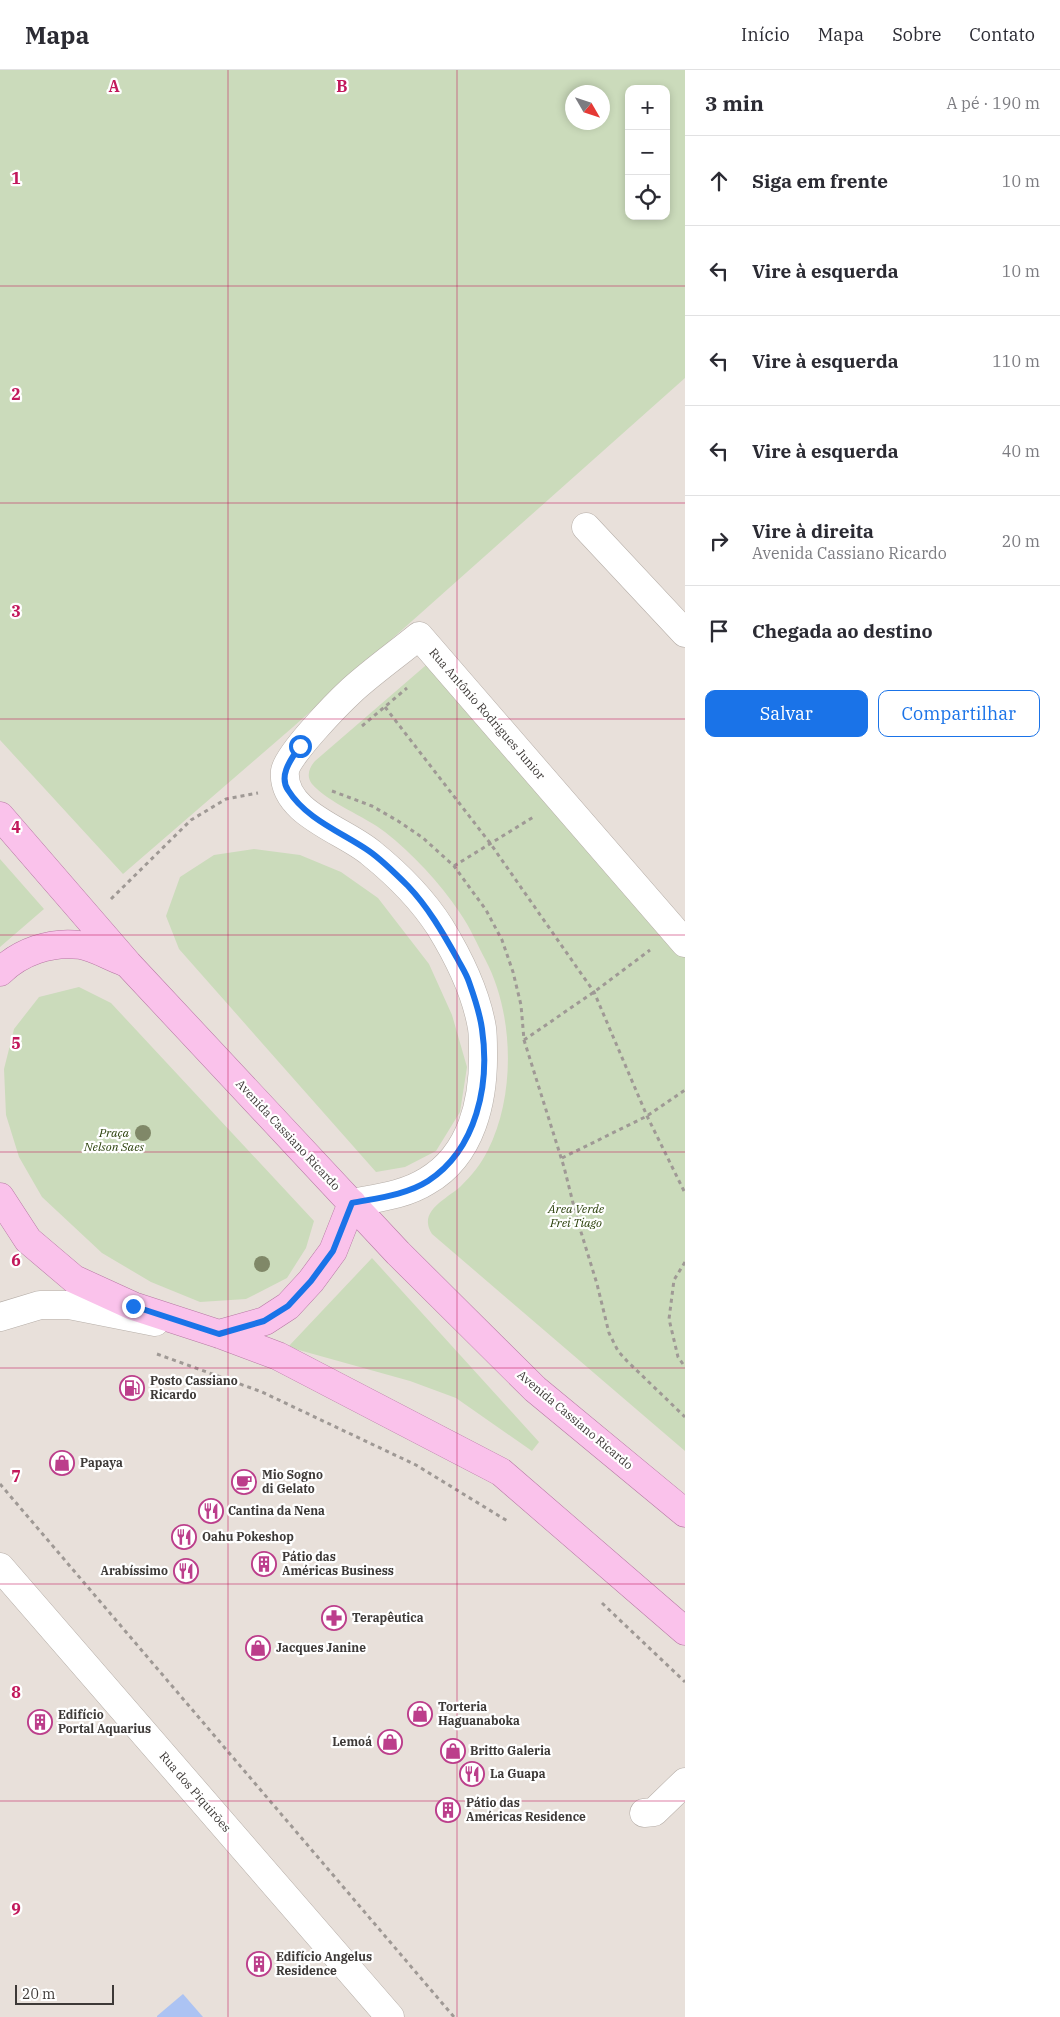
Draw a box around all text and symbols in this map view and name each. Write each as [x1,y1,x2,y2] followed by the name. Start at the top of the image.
[25,19,89,51] text: Mapa
[741,23,790,46] text: Início
[818,23,864,46] text: Mapa
[892,23,941,46] text: Sobre
[969,23,1035,46] text: Contato
[108,76,120,96] text: A
[336,76,348,96] text: B
[565,85,610,130] north arrow
[625,85,670,220] map controls
[625,85,670,130] button: +
[705,89,764,117] text: 3 min
[946,93,1040,113] text: A pé · 190 m
[625,130,670,175] button: −
[705,167,733,195] icon: ahead
[11,168,21,188] text: 1
[752,169,888,193] text: Siga em frente
[1002,171,1040,191] text: 10 m
[625,175,670,220] button: locate
[705,257,733,285] icon: left
[752,259,899,283] text: Vire à esquerda
[1002,261,1040,281] text: 10 m
[705,347,733,375] icon: left
[752,349,899,373] text: Vire à esquerda
[992,351,1040,371] text: 110 m
[11,384,21,404] text: 2
[705,437,733,465] icon: left
[752,439,899,463] text: Vire à esquerda
[1002,441,1040,461] text: 40 m
[752,519,874,543] text: Vire à direita
[705,527,733,555] icon: right
[1002,531,1040,551] text: 20 m
[752,543,947,563] text: Avenida Cassiano Ricardo
[11,601,21,621] text: 3
[705,617,733,645] icon: arrive
[752,619,933,643] text: Chegada ao destino
[426,645,549,783] street label: Rua Antônio Rodrigues Junior
[705,690,868,737] button: Salvar
[878,690,1040,737] button: Compartilhar
[289,735,312,758] route start
[11,817,21,837] text: 4
[11,1033,21,1053] text: 5
[233,1076,344,1193] street label: Avenida Cassiano Ricardo
[83,1125,144,1154] park label: Praça Nelson Saes
[547,1201,605,1230] park label: Área Verde Frei Tiago
[11,1250,21,1270] text: 6
[122,1295,145,1318] route end
[515,1367,636,1472] street label: Avenida Cassiano Ricardo
[150,1373,238,1402] place label: Posto Cassiano Ricardo
[119,1375,145,1401] fuel station icon: Posto Cassiano Ricardo
[49,1450,75,1476] shop icon: Papaya
[80,1455,123,1470] place label: Papaya
[11,1466,21,1486] text: 7
[262,1467,323,1496] place label: Mio Sogno di Gelato
[231,1469,257,1495] cafe icon: Mio Sogno di Gelato
[198,1498,224,1524] restaurant icon: Cantina da Nena
[228,1503,325,1518] place label: Cantina da Nena
[171,1524,197,1550] restaurant icon: Oahu Pokeshop
[202,1529,294,1544] place label: Oahu Pokeshop
[282,1549,394,1578] place label: Pátio das Américas Business
[251,1551,277,1577] building icon: Pátio das Américas Business
[173,1558,199,1584] restaurant icon: Arabíssimo
[101,1563,168,1578] place label: Arabíssimo
[321,1605,347,1631] pharmacy icon: Terapêutica
[352,1610,424,1625] place label: Terapêutica
[245,1635,271,1661] shop icon: Jacques Janine
[276,1640,366,1655] place label: Jacques Janine
[11,1682,21,1702] text: 8
[438,1699,520,1728] place label: Torteria Haguanaboka
[407,1701,433,1727] shop icon: Torteria Haguanaboka
[58,1707,151,1736] place label: Edifício Portal Aquarius
[27,1709,53,1735] building icon: Edifício Portal Aquarius
[377,1729,403,1755] shop icon: Lemoá
[332,1734,372,1749] place label: Lemoá
[440,1738,466,1764] shop icon: Britto Galeria
[470,1743,551,1758] place label: Britto Galeria
[156,1748,234,1835] street label: Rua dos Piquirões
[459,1761,485,1787] restaurant icon: La Guapa
[490,1766,546,1781] place label: La Guapa
[466,1795,586,1824] place label: Pátio das Américas Residence
[435,1797,461,1823] building icon: Pátio das Américas Residence
[11,1899,21,1919] text: 9
[276,1949,372,1978] place label: Edifício Angelus Residence
[246,1951,272,1977] building icon: Edifício Angelus Residence
[15,1982,114,2005] scale bar
[22,1985,55,2003] text: 20 m

